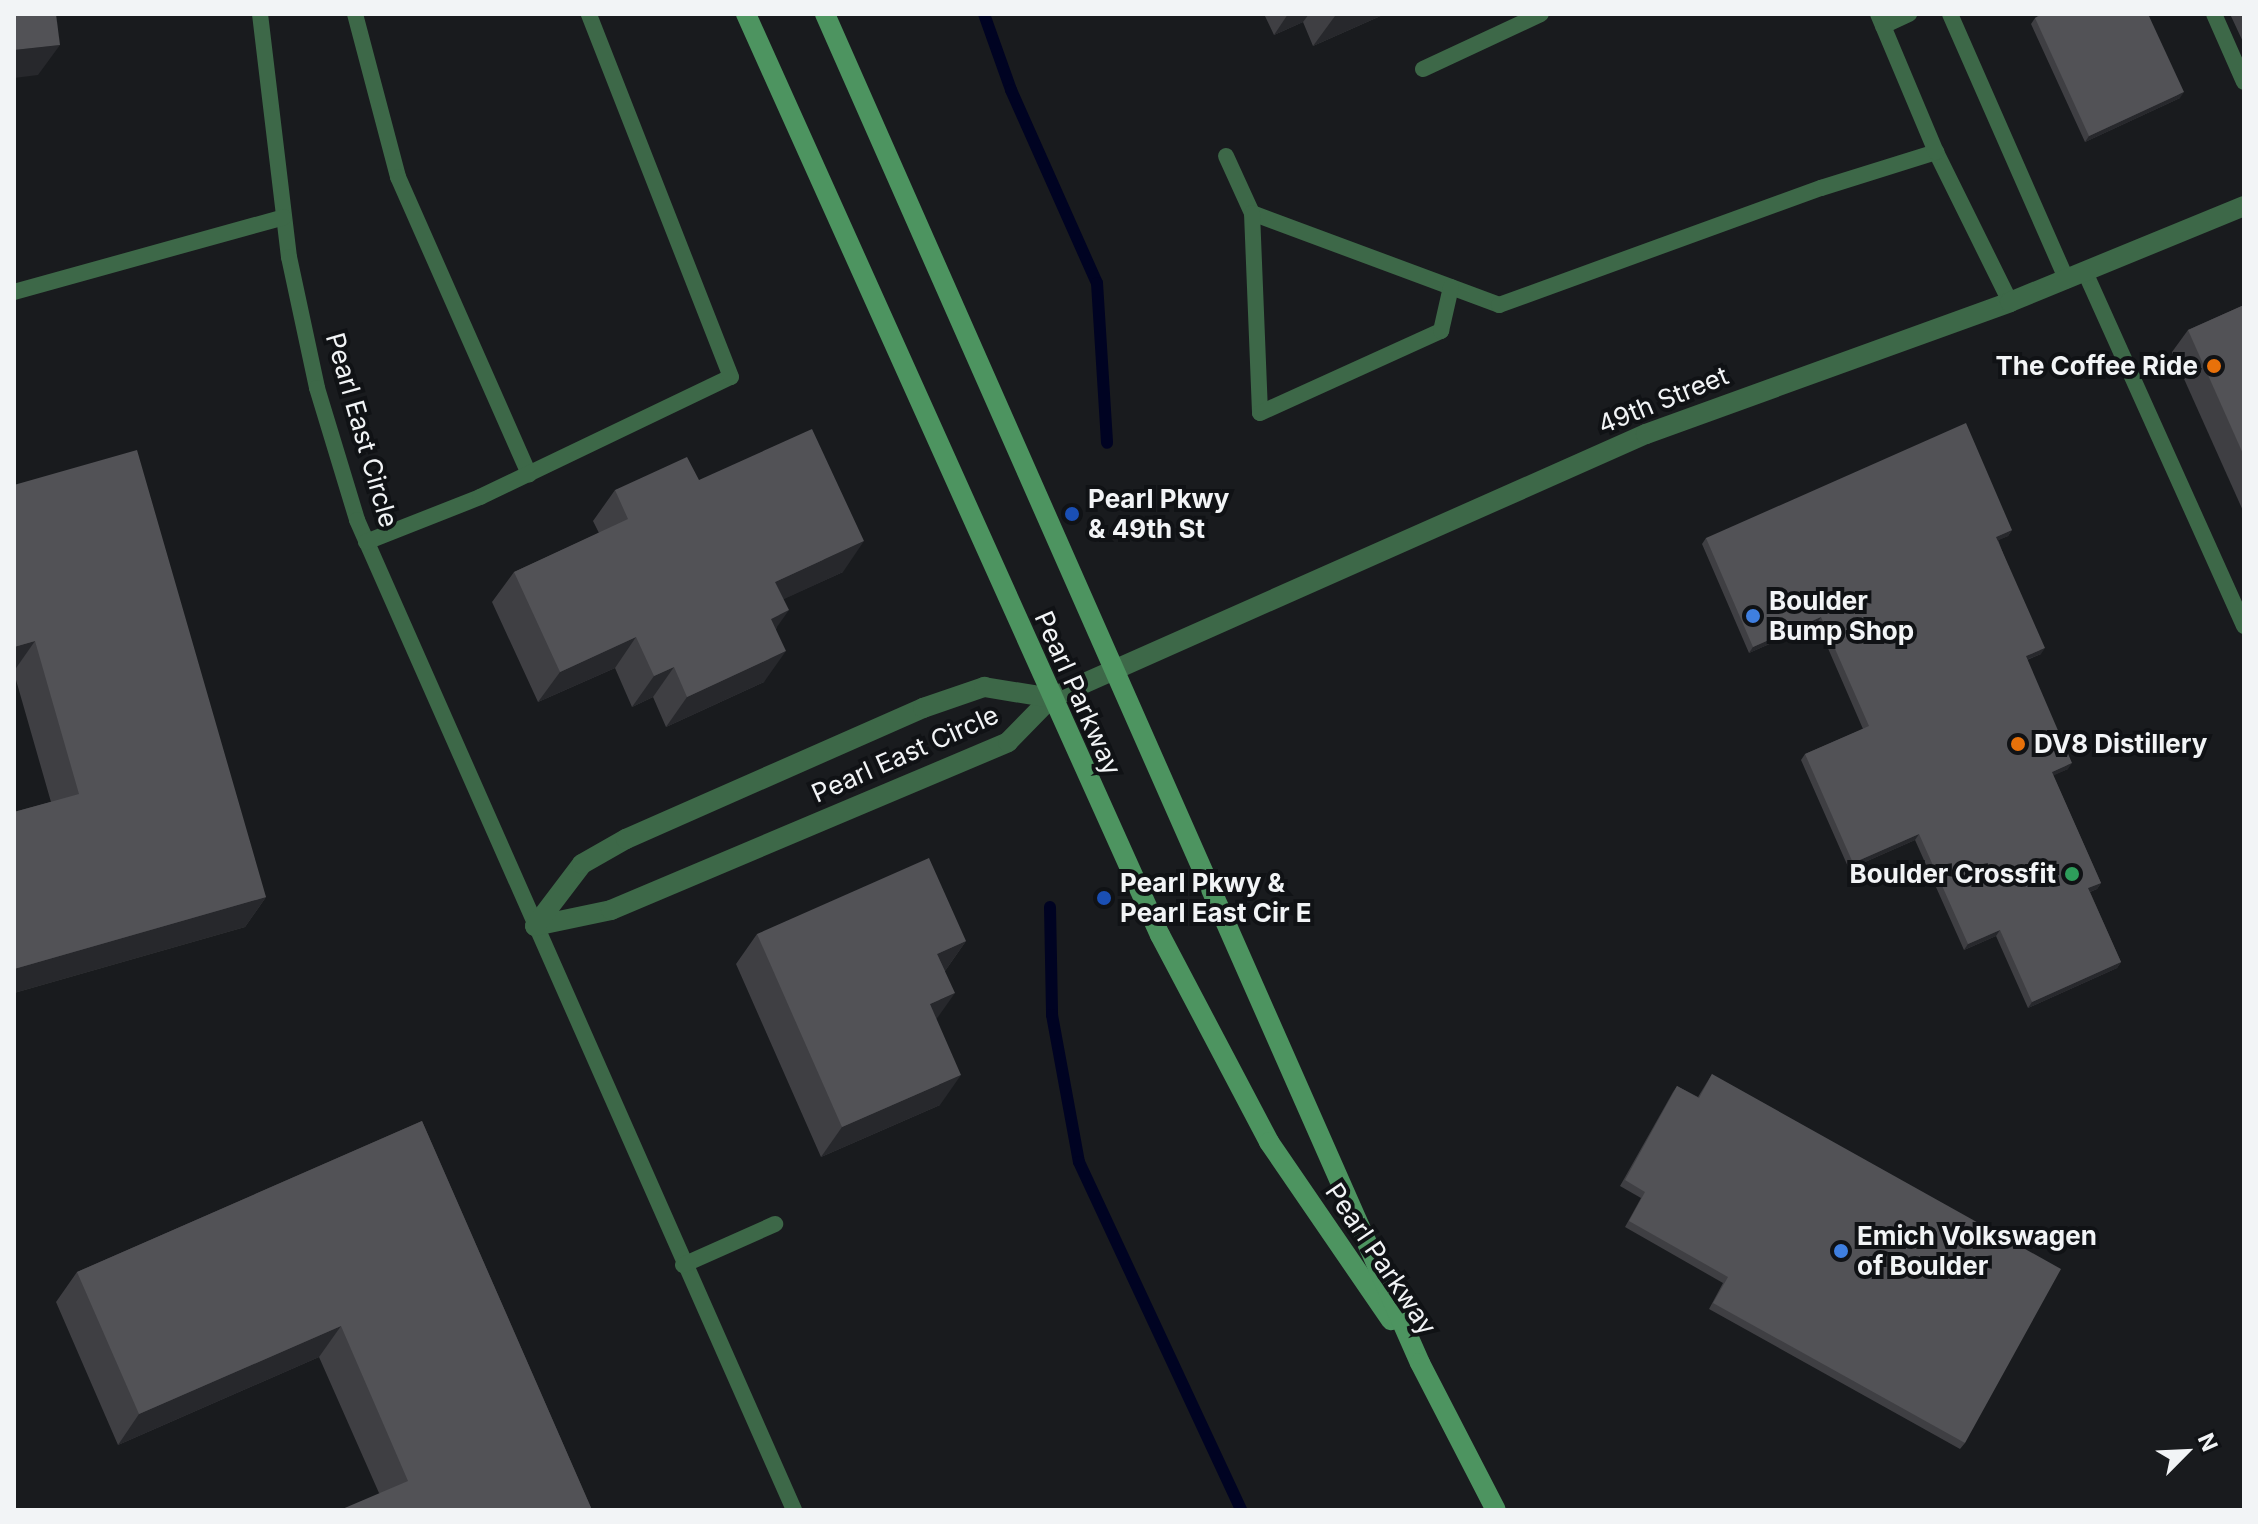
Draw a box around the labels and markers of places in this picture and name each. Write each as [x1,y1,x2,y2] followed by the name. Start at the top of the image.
[1995,350,2198,382] place label: The Coffee Ride
[2205,357,2223,375] marker: The Coffee Ride
[1088,483,1229,544] place label: Pearl Pkwy & 49th St
[1063,505,1081,523] marker: Pearl Pkwy & 49th St
[1769,585,1914,646] place label: Boulder Bump Shop
[1744,607,1762,625] marker: Boulder Bump Shop
[2034,728,2207,760] place label: DV8 Distillery
[2009,735,2027,753] marker: DV8 Distillery
[1850,858,2056,890] place label: Boulder Crossfit
[2063,865,2081,883] marker: Boulder Crossfit
[1120,867,1312,928] place label: Pearl Pkwy & Pearl East Cir E
[1095,889,1113,907] marker: Pearl Pkwy & Pearl East Cir E
[1857,1220,2097,1282] place label: Emich Volkswagen of Boulder
[1832,1242,1850,1260] marker: Emich Volkswagen of Boulder

